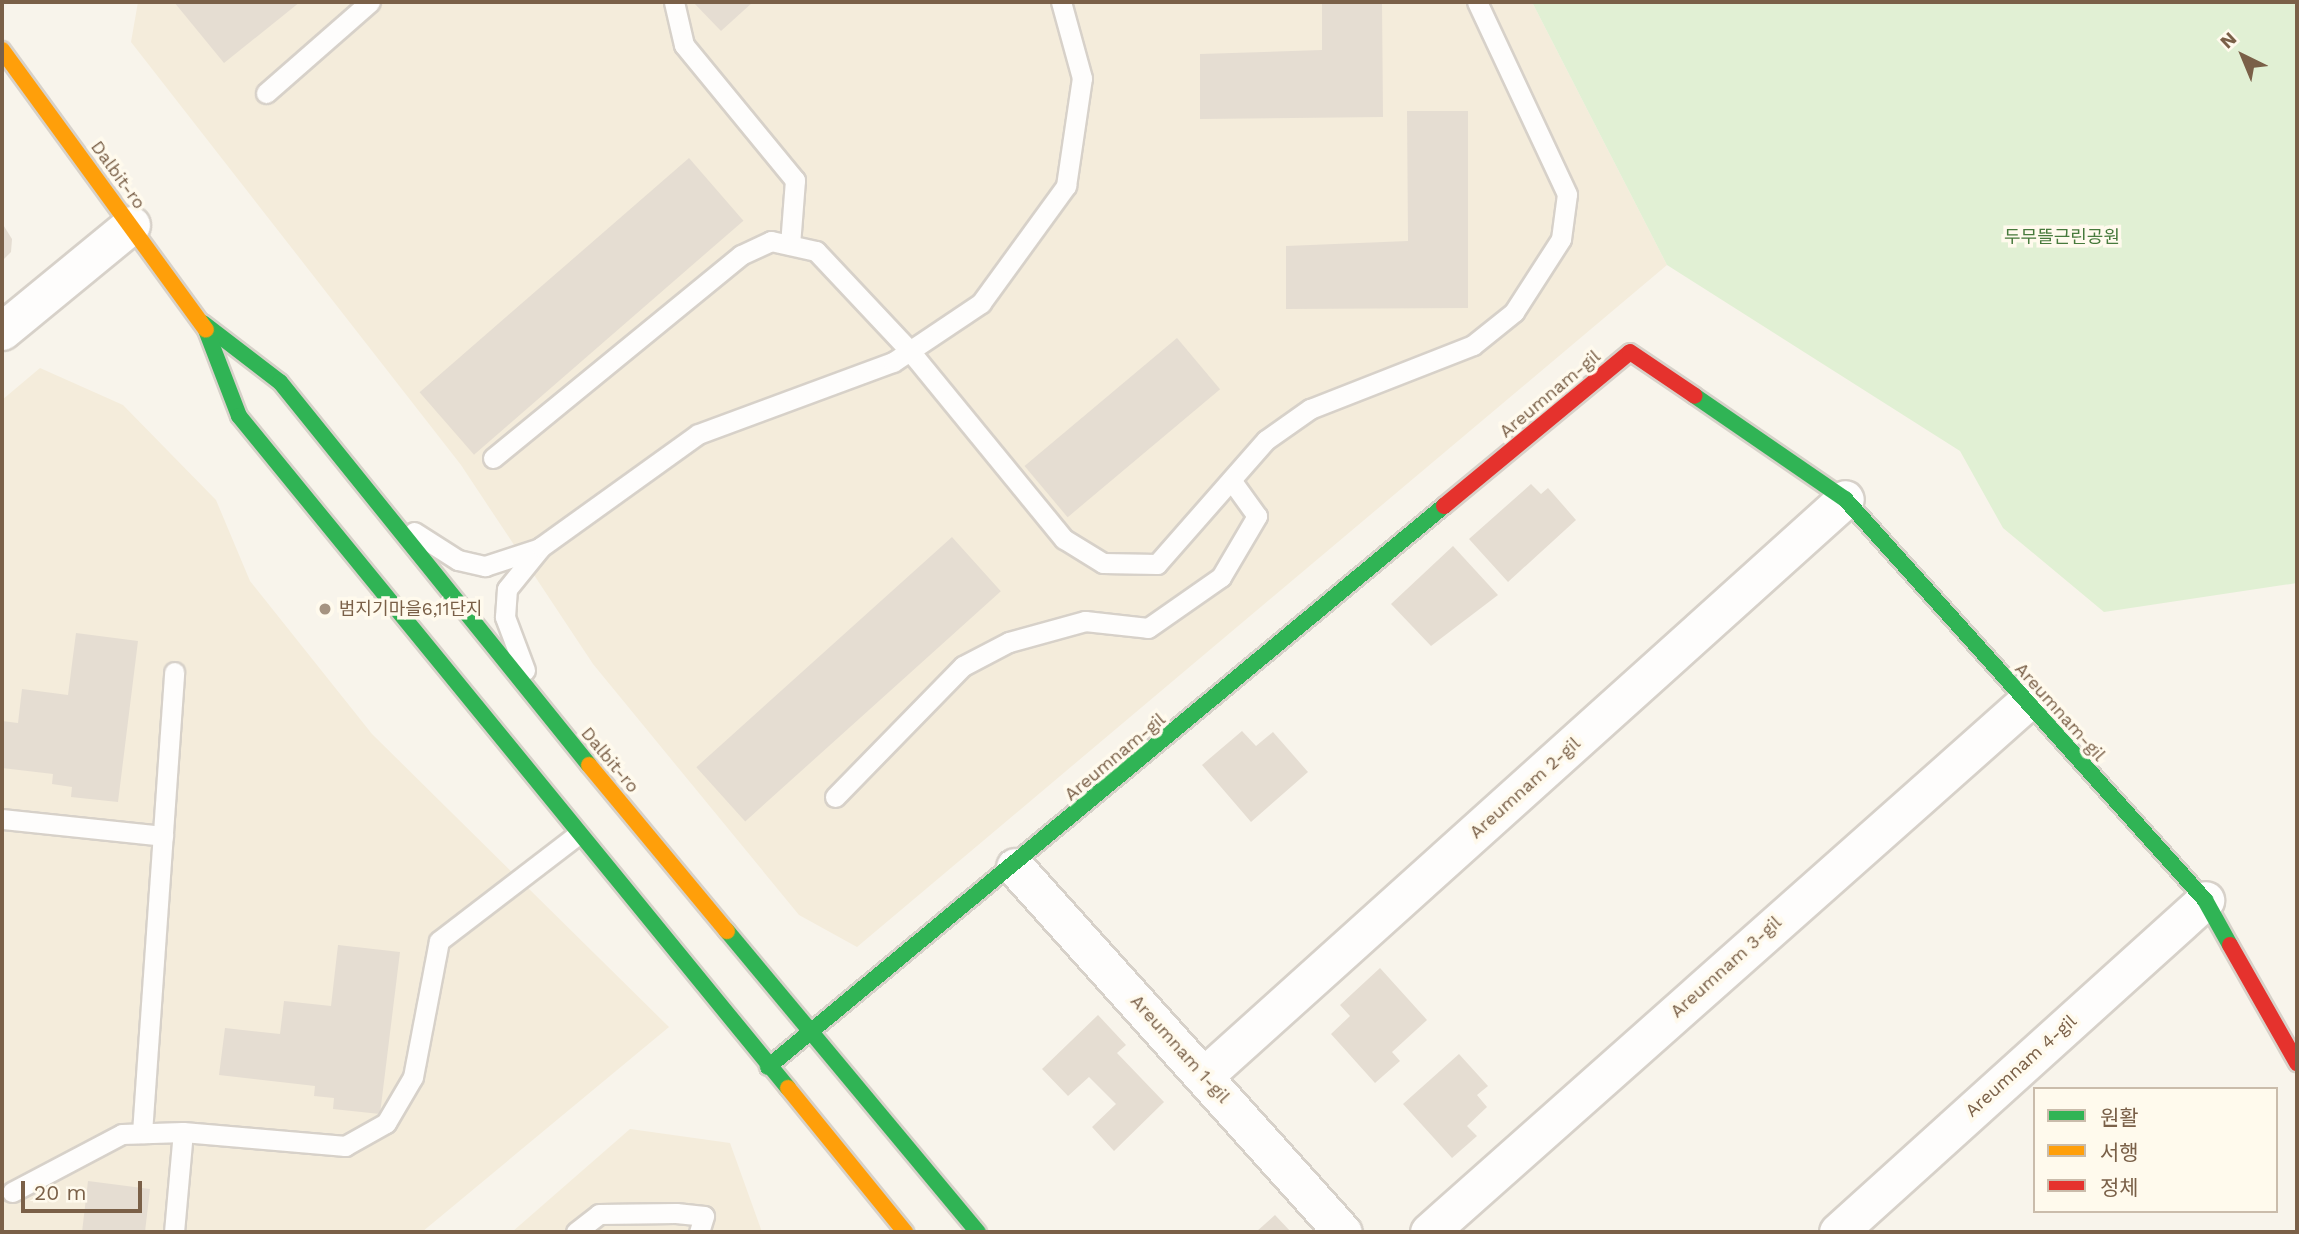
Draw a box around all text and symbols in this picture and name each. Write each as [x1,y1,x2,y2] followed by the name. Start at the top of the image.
[2208,21,2278,91] north arrow
[2215,27,2241,53] text: N
[86,137,150,213] street label: Dalbit-ro
[2004,226,2120,248] park label: 두무뜰근린공원
[1495,346,1605,442] street label: Areumnam-gil
[339,598,483,620] place label: 범지기마을6,11단지
[317,601,333,617] marker: 범지기마을6,11단지
[2010,658,2110,766] street label: Areumnam-gil
[1060,709,1170,805] street label: Areumnam-gil
[576,723,644,797] street label: Dalbit-ro
[1465,733,1585,843] street label: Areumnam 2-gil
[1666,912,1786,1022] street label: Areumnam 3-gil
[1126,990,1234,1108] street label: Areumnam 1-gil
[1961,1010,2081,1122] street label: Areumnam 4-gil
[2033,1087,2278,1213] legend
[2100,1105,2139,1130] text: 원활
[2100,1140,2139,1165] text: 서행
[24,1168,145,1212] scale bar
[2100,1175,2139,1200] text: 정체
[34,1180,86,1205] text: 20 m

